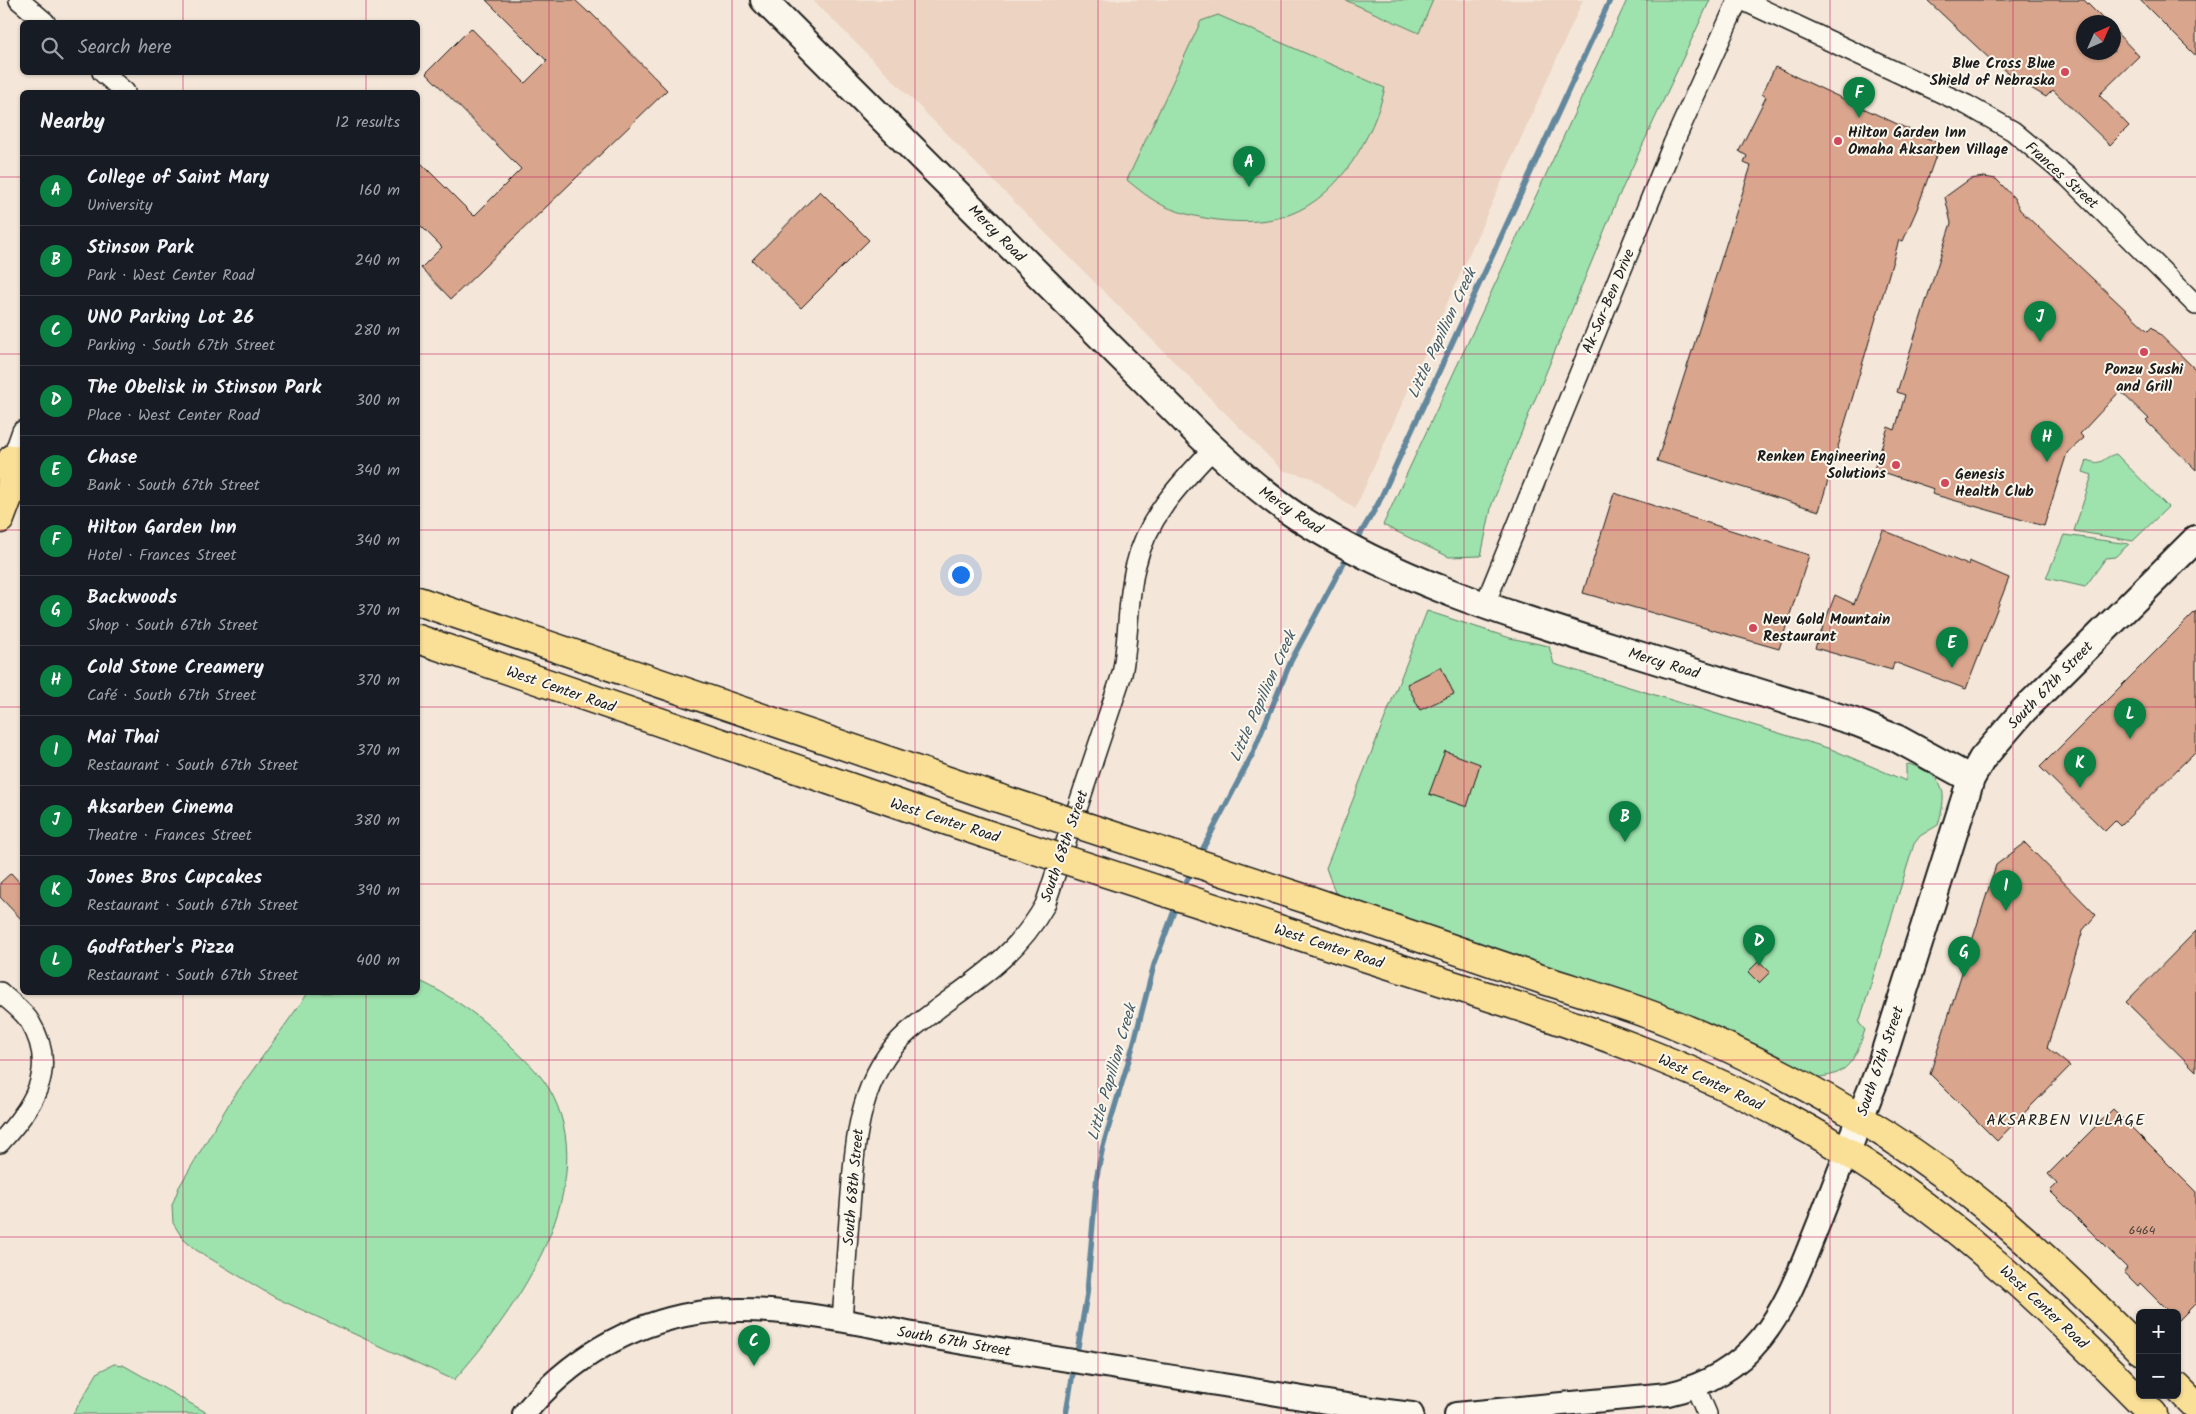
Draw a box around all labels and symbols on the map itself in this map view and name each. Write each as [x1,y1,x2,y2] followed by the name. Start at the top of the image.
[2076,15,2121,60] north arrow
[1930,52,2056,93] place label: Blue Cross Blue Shield of Nebraska
[2059,66,2071,78] marker: Blue Cross Blue Shield of Nebraska
[1843,77,1875,118] pin: F
[1848,121,2009,162] place label: Hilton Garden Inn Omaha Aksarben Village
[1832,135,1844,147] marker: Hilton Garden Inn Omaha Aksarben Village
[2019,136,2104,215] street label: Frances Street
[1233,146,1265,187] pin: A
[962,199,1031,268] street label: Mercy Road
[1576,245,1642,357] street label: Ak-Sar-Ben Drive
[1401,262,1484,403] water label: Little Papillion Creek
[2024,301,2056,342] pin: J
[2138,346,2150,358] marker: Ponzu Sushi and Grill
[2105,358,2184,399] place label: Ponzu Sushi and Grill
[2031,421,2063,462] pin: H
[1757,445,1886,486] place label: Renken Engineering Solutions
[1890,459,1902,471] marker: Renken Engineering Solutions
[1955,463,2034,504] place label: Genesis Health Club
[1939,477,1951,489] marker: Genesis Health Club
[1253,480,1328,542] street label: Mercy Road
[948,562,974,588] your location
[1763,608,1890,649] place label: New Gold Mountain Restaurant
[1747,622,1759,634] marker: New Gold Mountain Restaurant
[1223,625,1304,766] water label: Little Papillion Creek
[1936,627,1968,668] pin: E
[2002,636,2099,735] street label: South 67th Street
[1625,642,1703,686] street label: Mercy Road
[503,660,619,720] street label: West Center Road
[2114,698,2146,739] pin: L
[2064,747,2096,788] pin: K
[1035,787,1095,906] street label: South 68th Street
[887,792,1003,850] street label: West Center Road
[1609,801,1641,842] pin: B
[1990,870,2022,911] pin: I
[1271,918,1387,976] street label: West Center Road
[1743,925,1775,966] pin: D
[1948,936,1980,977] pin: G
[1081,999,1145,1144] water label: Little Papillion Creek
[1851,1003,1911,1120] street label: South 67th Street
[1654,1048,1768,1118] street label: West Center Road
[1986,1108,2146,1133] district label: AKSARBEN VILLAGE
[837,1128,871,1246] street label: South 68th Street
[2129,1221,2156,1240] house number: 6464
[1993,1260,2094,1356] street label: West Center Road
[895,1320,1013,1364] street label: South 67th Street
[738,1325,770,1366] pin: C

